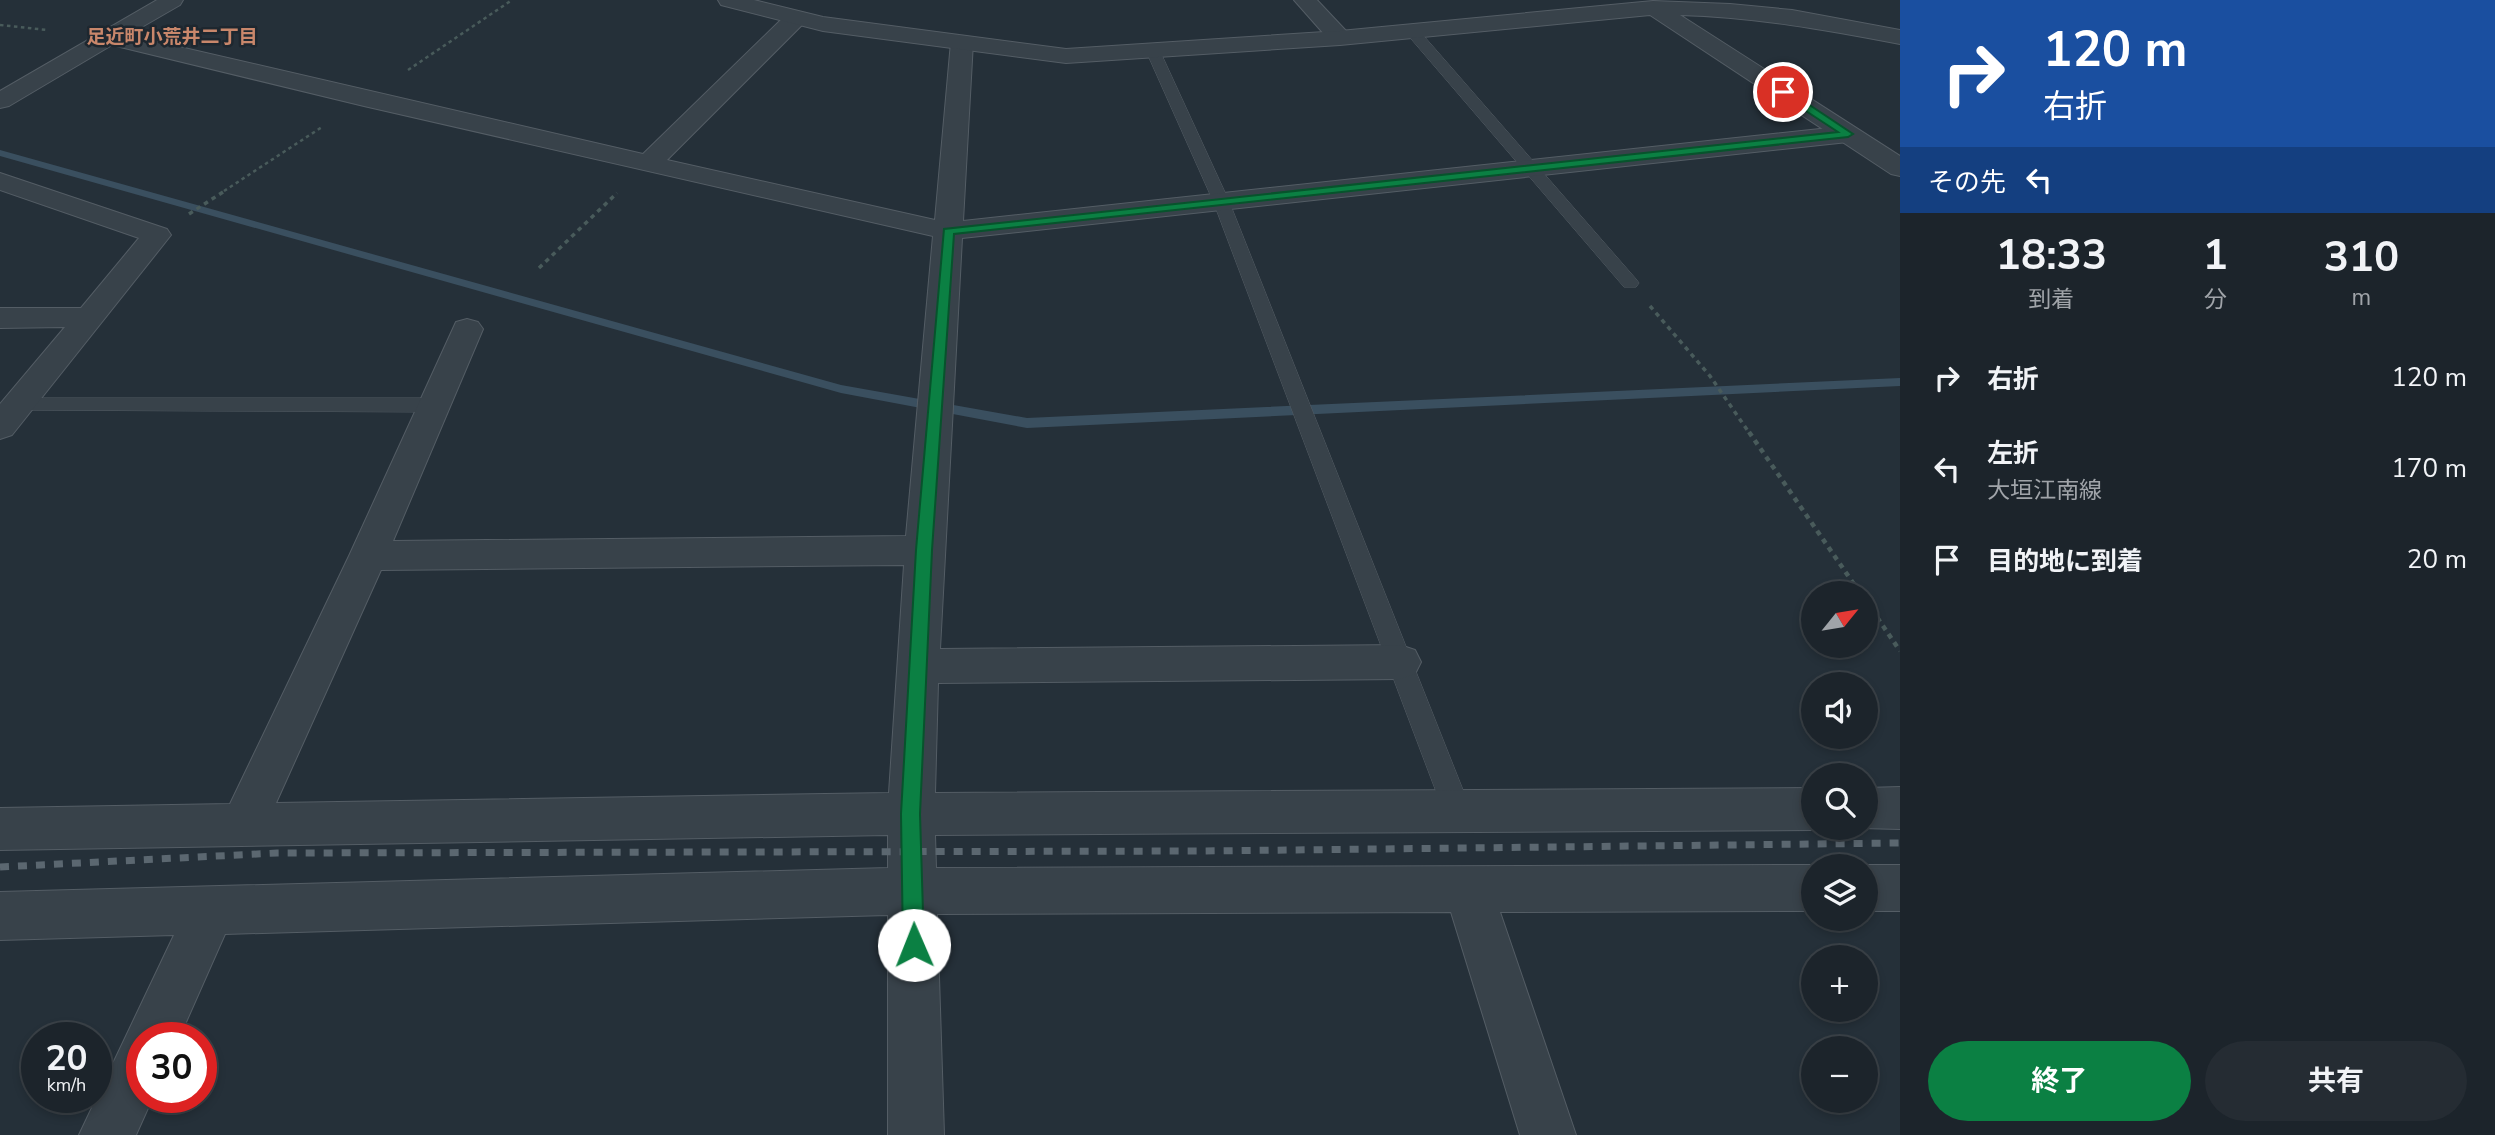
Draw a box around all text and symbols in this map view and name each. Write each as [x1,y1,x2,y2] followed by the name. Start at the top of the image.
[2043,16,2187,83] text: 120 m
[86,24,258,50] district label: 足近町小荒井二丁目
[1928,28,2019,119] icon: right
[1753,62,1813,122] pin
[1764,73,1802,111] icon: arrive
[2043,85,2107,128] text: 右折
[2020,161,2058,199] icon: left
[1928,165,2006,200] text: その先
[1996,227,2107,284] text: 18:33
[2203,227,2228,284] text: 1
[2324,229,2399,286] text: 310
[2352,282,2371,313] text: m
[2028,284,2074,315] text: 到着
[2204,284,2227,315] text: 分
[1928,359,1966,397] icon: right
[2391,360,2467,395] text: 120 m
[1987,362,2039,397] text: 右折
[1987,436,2039,471] text: 左折
[1928,450,1966,488] icon: left
[2391,451,2467,486] text: 170 m
[1987,475,2102,506] text: 大垣江南線
[1928,541,1966,579] icon: arrive
[2407,542,2467,577] text: 20 m
[1987,544,2143,579] text: 目的地に到着
[1801,581,1878,658] north arrow
[1801,581,1878,1113] map controls
[1801,672,1878,749] button: sound
[1801,763,1878,840] button: search
[1801,854,1878,931] button: layers
[877,908,951,982] position arrow
[1801,945,1878,1022] button: +
[126,1022,217,1113] speed limit sign: 30
[45,1035,88,1082] text: 20
[1801,1036,1878,1113] button: −
[1928,1041,2191,1121] button: 終了
[2205,1041,2467,1121] button: 共有
[47,1073,86,1097] text: km/h

